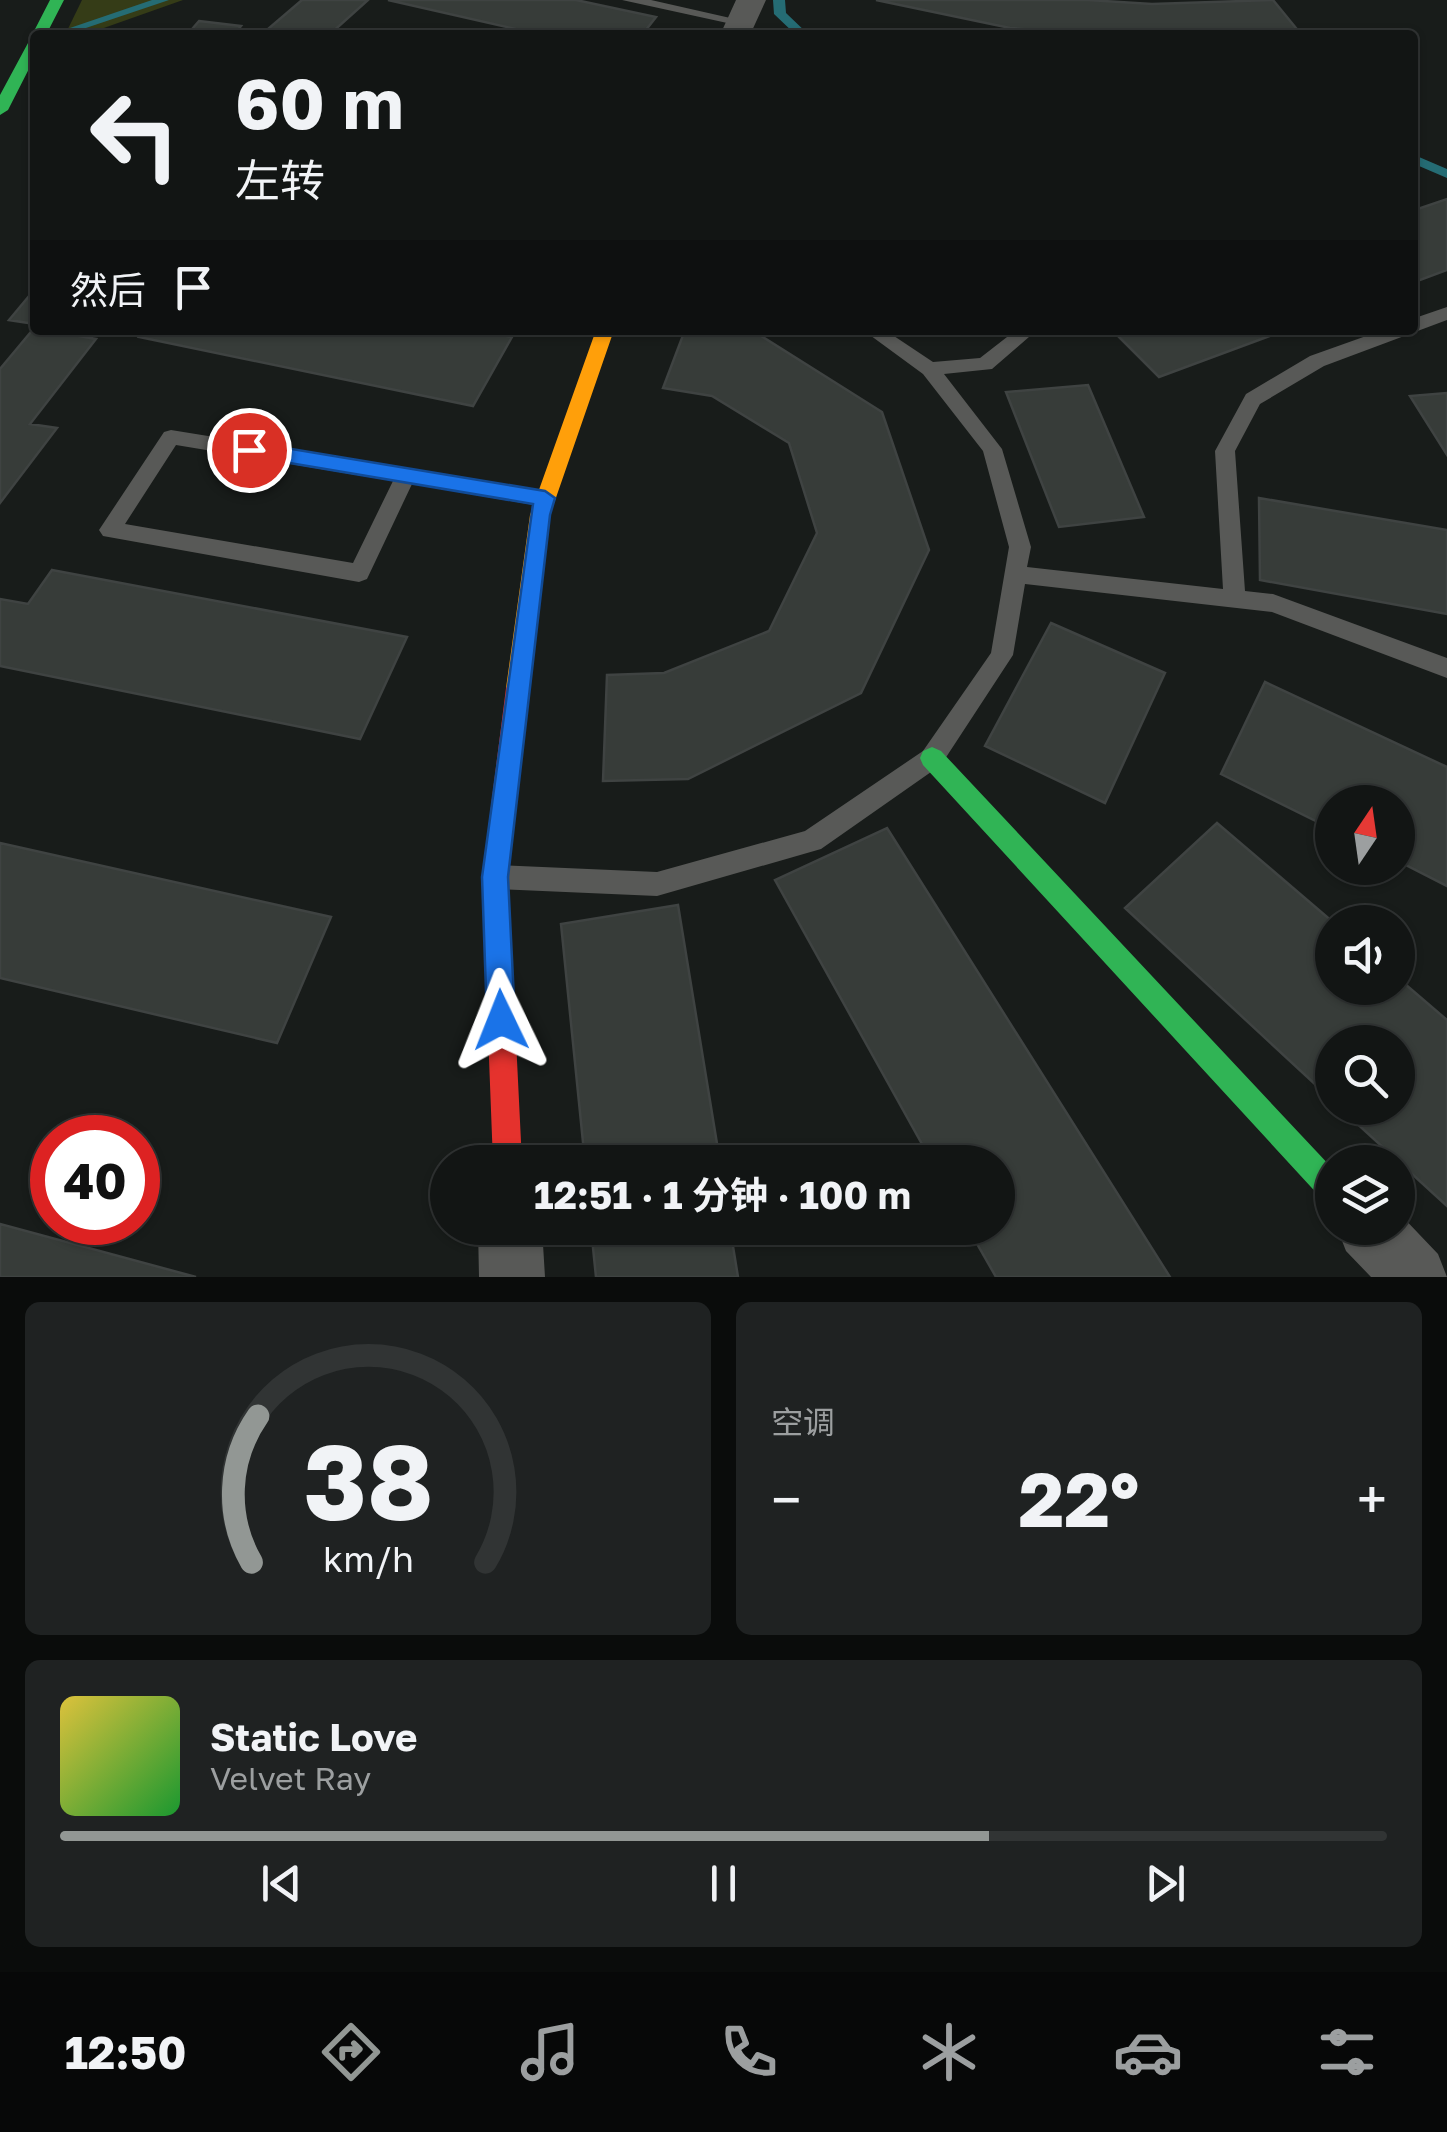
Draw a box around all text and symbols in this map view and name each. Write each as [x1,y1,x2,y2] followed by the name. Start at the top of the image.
[235,60,404,144] text: 60 m
[70,70,200,200] icon: left
[235,153,325,207] text: 左转
[166,260,221,315] icon: arrive
[70,267,146,312] text: 然后
[207,408,292,493] pin
[222,423,277,478] icon: arrive
[1315,785,1415,885] north arrow
[1315,785,1415,1245] map controls
[1315,905,1415,1005] button: sound
[449,968,553,1072] position arrow
[1315,1025,1415,1125] button: search
[30,1115,160,1245] speed limit sign: 40
[1315,1145,1415,1245] button: layers
[534,1172,911,1217] text: 12:51 · 1 分钟 · 100 m
[771,1403,835,1441] text: 空调
[303,1418,433,1543] text: 38
[1019,1453,1139,1544] text: 22°
[771,1466,801,1532] text: −
[1357,1466,1387,1532] text: +
[323,1537,413,1580] text: km/h
[210,1714,417,1759] text: Static Love
[210,1759,371,1797] text: Velvet Ray
[254,1856,309,1911] icon: previous
[696,1856,751,1911] icon: pause
[1138,1856,1193,1911] icon: next
[316,2017,386,2087] icon: directions
[515,2017,585,2087] icon: music
[714,2017,784,2087] icon: phone
[914,2017,984,2087] icon: climate
[1113,2017,1183,2087] icon: car
[1312,2017,1382,2087] icon: filters
[65,2025,186,2079] text: 12:50

